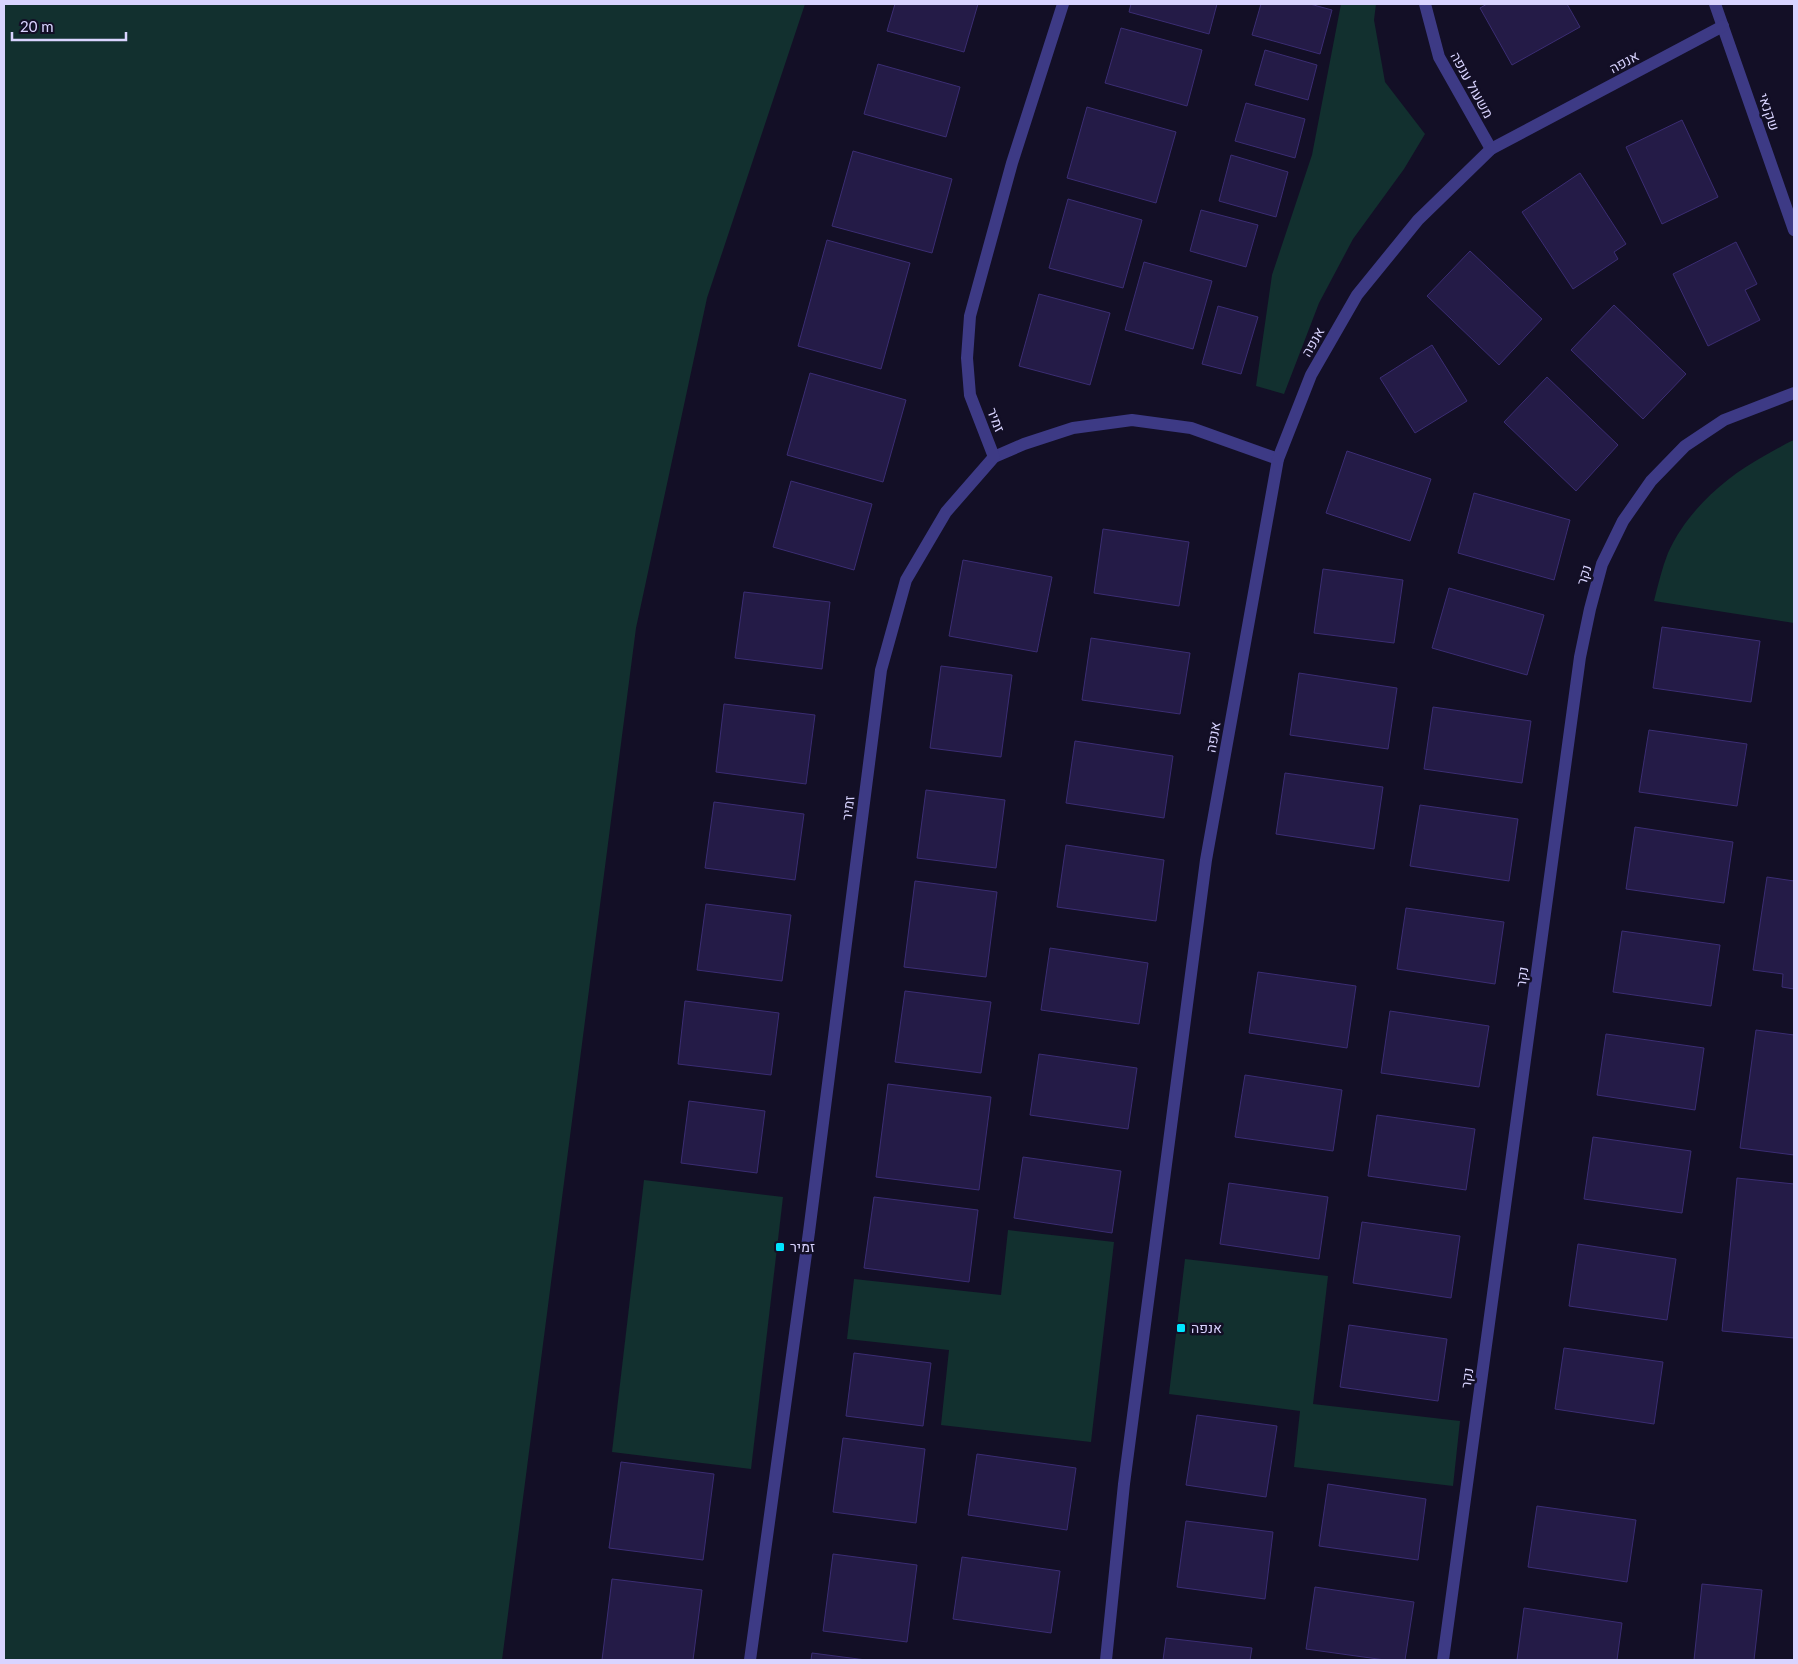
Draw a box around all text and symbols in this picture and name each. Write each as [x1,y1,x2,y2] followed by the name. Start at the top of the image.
[12,10,126,42] scale bar
[20,17,54,35] text: 20 m
[1606,47,1641,76] street label: אנפה
[1447,49,1498,121] street label: משעול ענפה
[1755,91,1784,133] street label: שקנאי
[1297,324,1328,359] street label: אנפה
[984,405,1009,435] street label: זמיר
[1572,562,1595,587] street label: נקר
[1201,720,1224,754] street label: אנפה
[838,794,857,821] street label: זמיר
[1512,966,1531,988] street label: נקר
[790,1238,815,1255] place label: זמיר
[774,1241,786,1253] marker: זמיר
[1191,1319,1222,1336] place label: אנפה
[1175,1322,1187,1334] marker: אנפה
[1457,1367,1476,1389] street label: נקר

